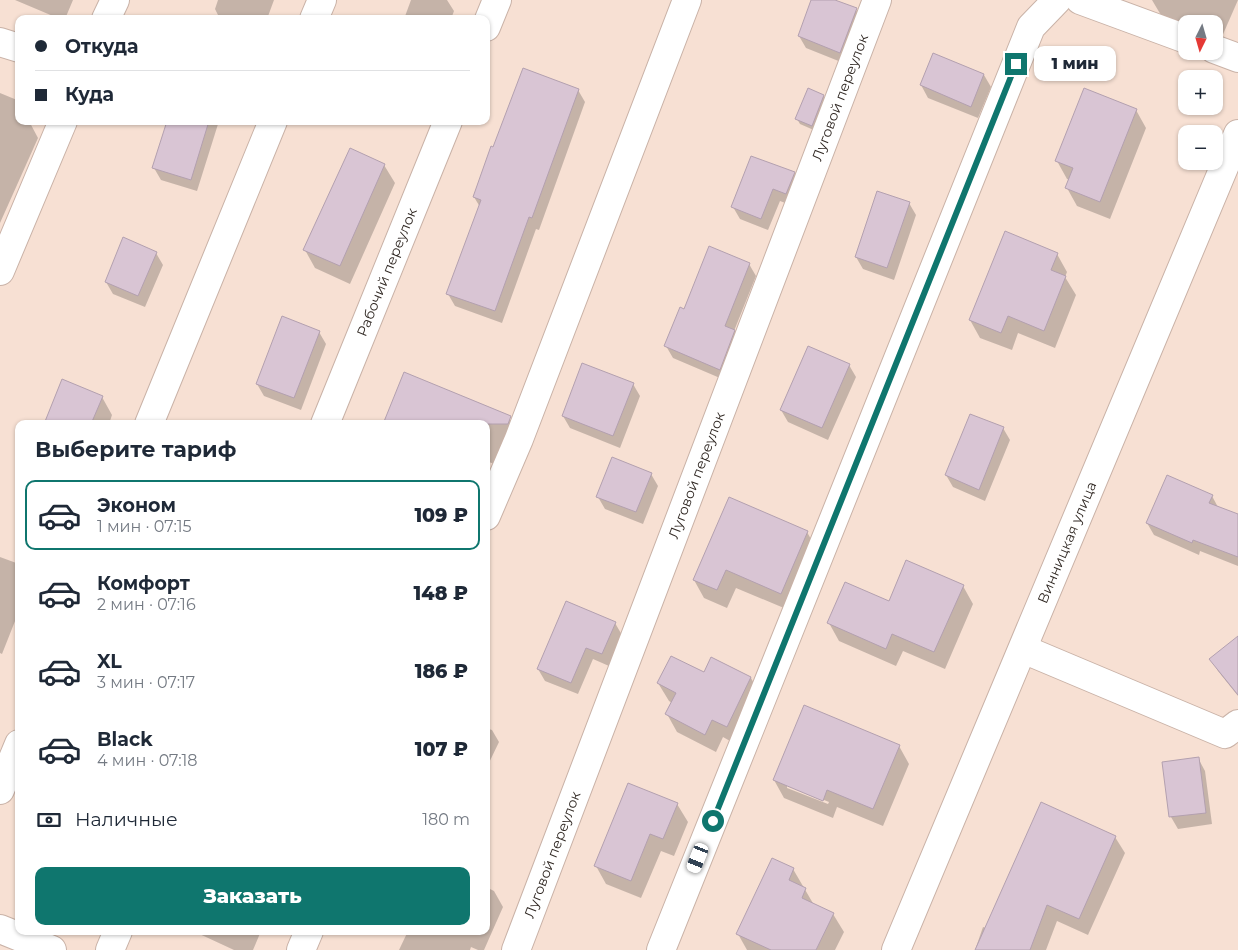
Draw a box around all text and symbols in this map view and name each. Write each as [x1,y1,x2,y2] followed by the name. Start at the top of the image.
[1178,15,1222,60] north arrow
[1178,15,1223,170] map controls
[808,31,872,163] street label: Луговой переулок
[65,35,139,58] text: Откуда
[1034,46,1116,82] callout: 1 мин
[1005,53,1027,75] route end
[1051,54,1099,73] text: 1 мин
[1178,70,1223,115] button: +
[65,83,114,106] text: Куда
[1178,125,1223,170] button: −
[353,205,421,339] street label: Рабочий переулок
[664,409,729,541] street label: Луговой переулок
[35,436,236,463] text: Выберите тариф
[1033,479,1100,606] street label: Винницкая улица
[37,493,82,538] icon: car
[97,494,176,517] text: Эконом
[414,504,468,527] text: 109 ₽
[97,517,192,536] text: 1 мин · 07:15
[37,571,82,616] icon: car
[97,572,190,595] text: Комфорт
[414,582,468,605] text: 148 ₽
[97,595,196,614] text: 2 мин · 07:16
[37,649,82,694] icon: car
[97,650,122,673] text: XL
[415,660,468,683] text: 186 ₽
[97,673,195,692] text: 3 мин · 07:17
[37,727,82,772] icon: car
[97,728,153,751] text: Black
[415,738,468,761] text: 107 ₽
[97,751,198,770] text: 4 мин · 07:18
[520,789,585,921] street label: Луговой переулок
[35,806,63,834] icon: cash
[75,808,178,831] text: Наличные
[422,810,470,829] text: 180 m
[702,810,724,832] route start
[685,841,710,875] car
[35,867,470,925] button: Заказать

